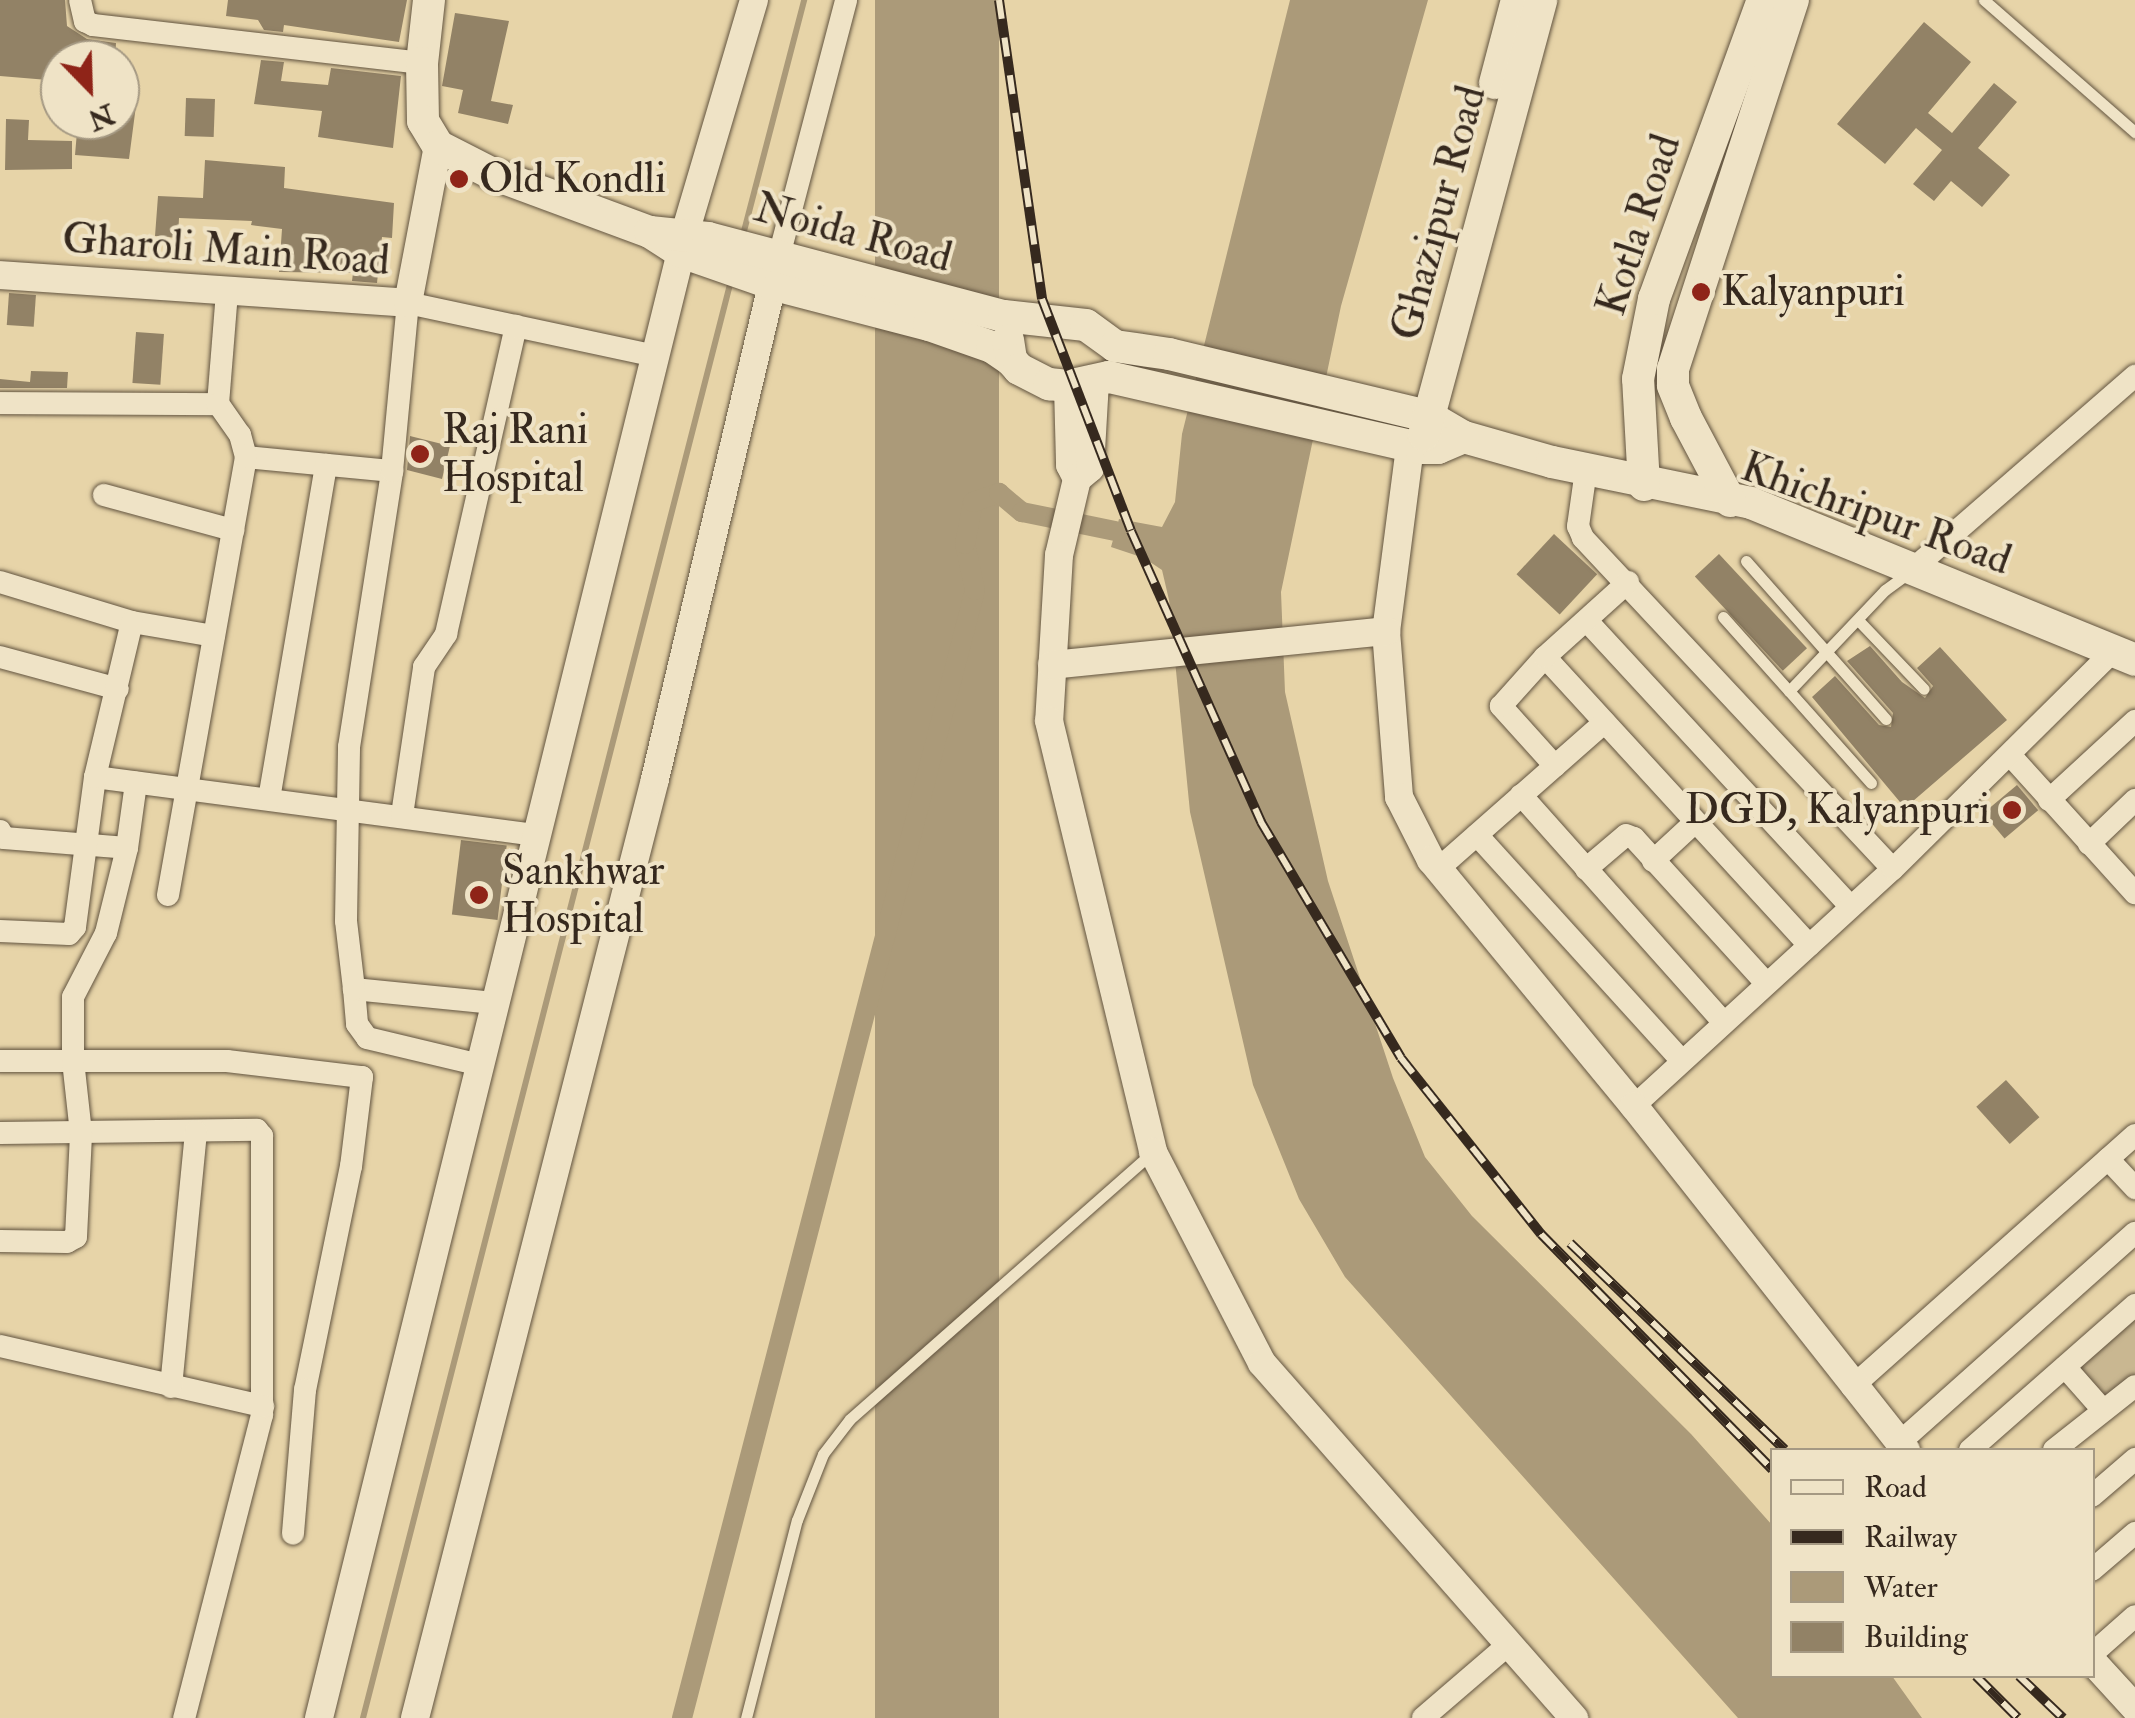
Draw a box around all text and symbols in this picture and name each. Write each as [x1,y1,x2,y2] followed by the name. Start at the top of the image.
[40,40,140,140] north arrow
[1381,80,1497,346] street label: Ghazipur Road
[83,95,120,137] text: N
[1586,128,1692,322] street label: Kotla Road
[479,154,666,204] place label: Old Kondli
[448,168,470,190] marker: Old Kondli
[749,182,957,284] street label: Noida Road
[61,213,391,287] street label: Gharoli Main Road
[1721,267,1905,317] place label: Kalyanpuri
[1690,281,1712,303] marker: Kalyanpuri
[442,405,588,504] place label: Raj Rani Hospital
[407,441,433,467] marker: Raj Rani Hospital
[1734,442,2018,586] street label: Khichripur Road
[1685,785,1990,835] place label: DGD, Kalyanpuri
[1999,797,2025,823] marker: DGD, Kalyanpuri
[502,846,664,944] place label: Sankhwar Hospital
[466,882,492,908] marker: Sankhwar Hospital
[1770,1448,2095,1678] legend
[1864,1469,1927,1506] text: Road
[1864,1519,1957,1556] text: Railway
[1864,1569,1938,1606] text: Water
[1864,1619,1968,1656] text: Building

